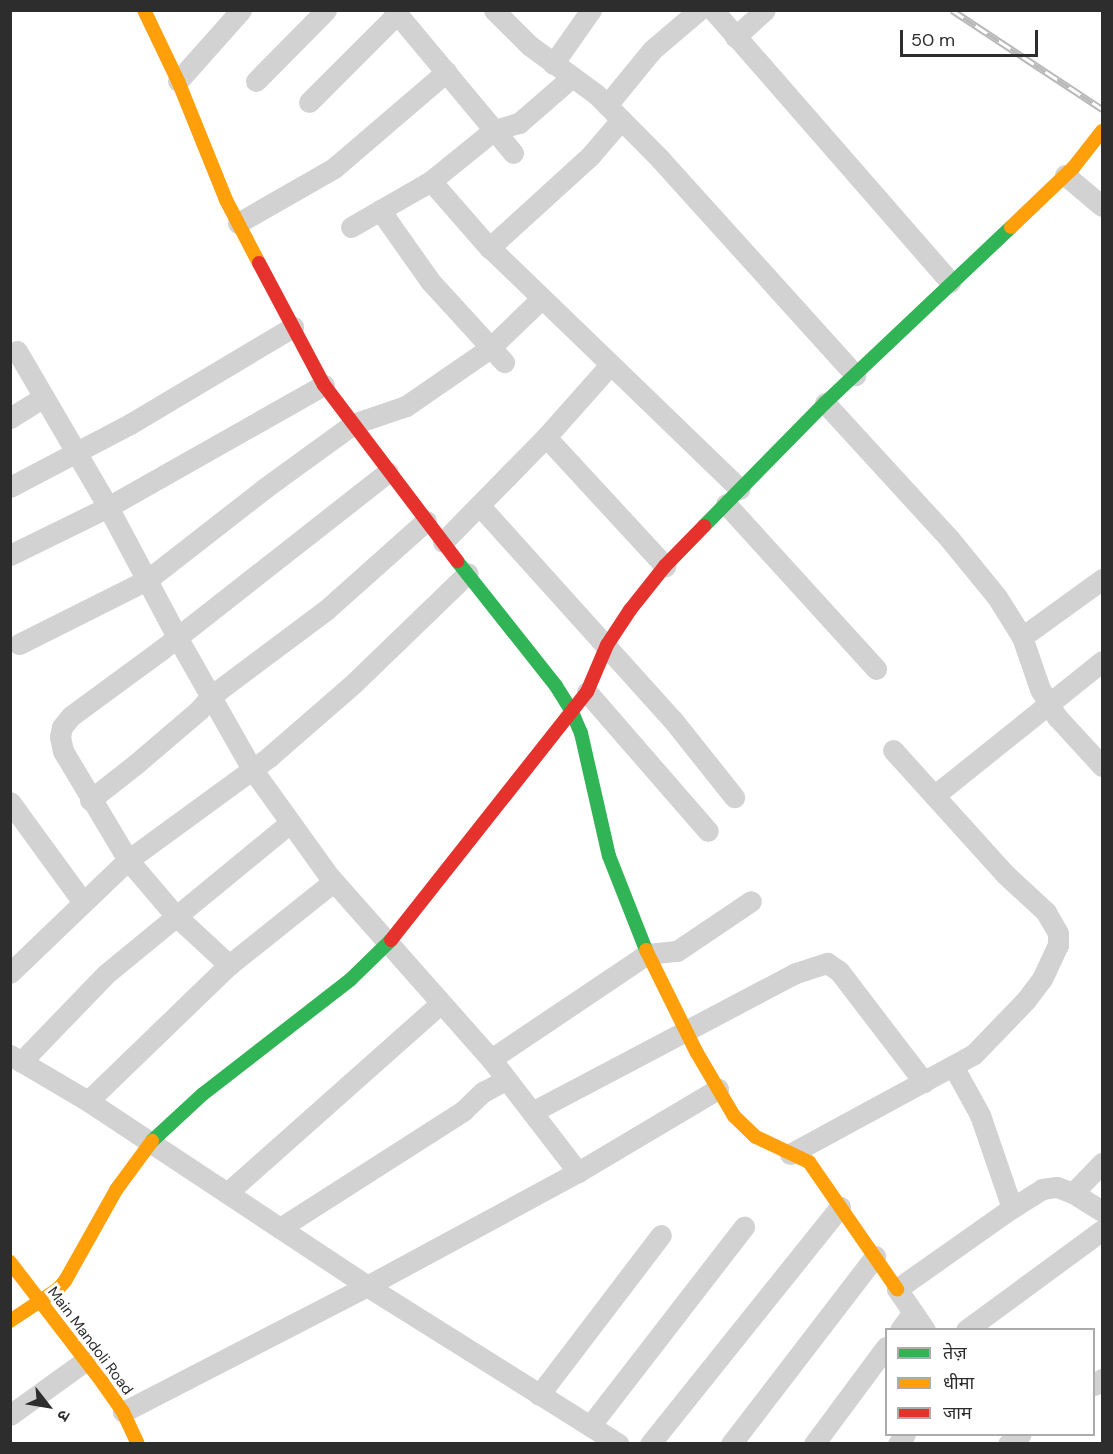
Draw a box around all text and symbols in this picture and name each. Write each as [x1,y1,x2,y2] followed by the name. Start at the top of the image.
[903,18,1041,56] scale bar
[911,28,955,52] text: 50 m
[44,1283,136,1399] street label: Main Mandoli Road
[885,1328,1095,1436] legend
[943,1341,967,1365] text: तेज़
[943,1371,974,1395] text: धीमा
[18,1376,78,1436] north arrow
[943,1401,972,1425] text: जाम
[52,1406,75,1425] text: उ

